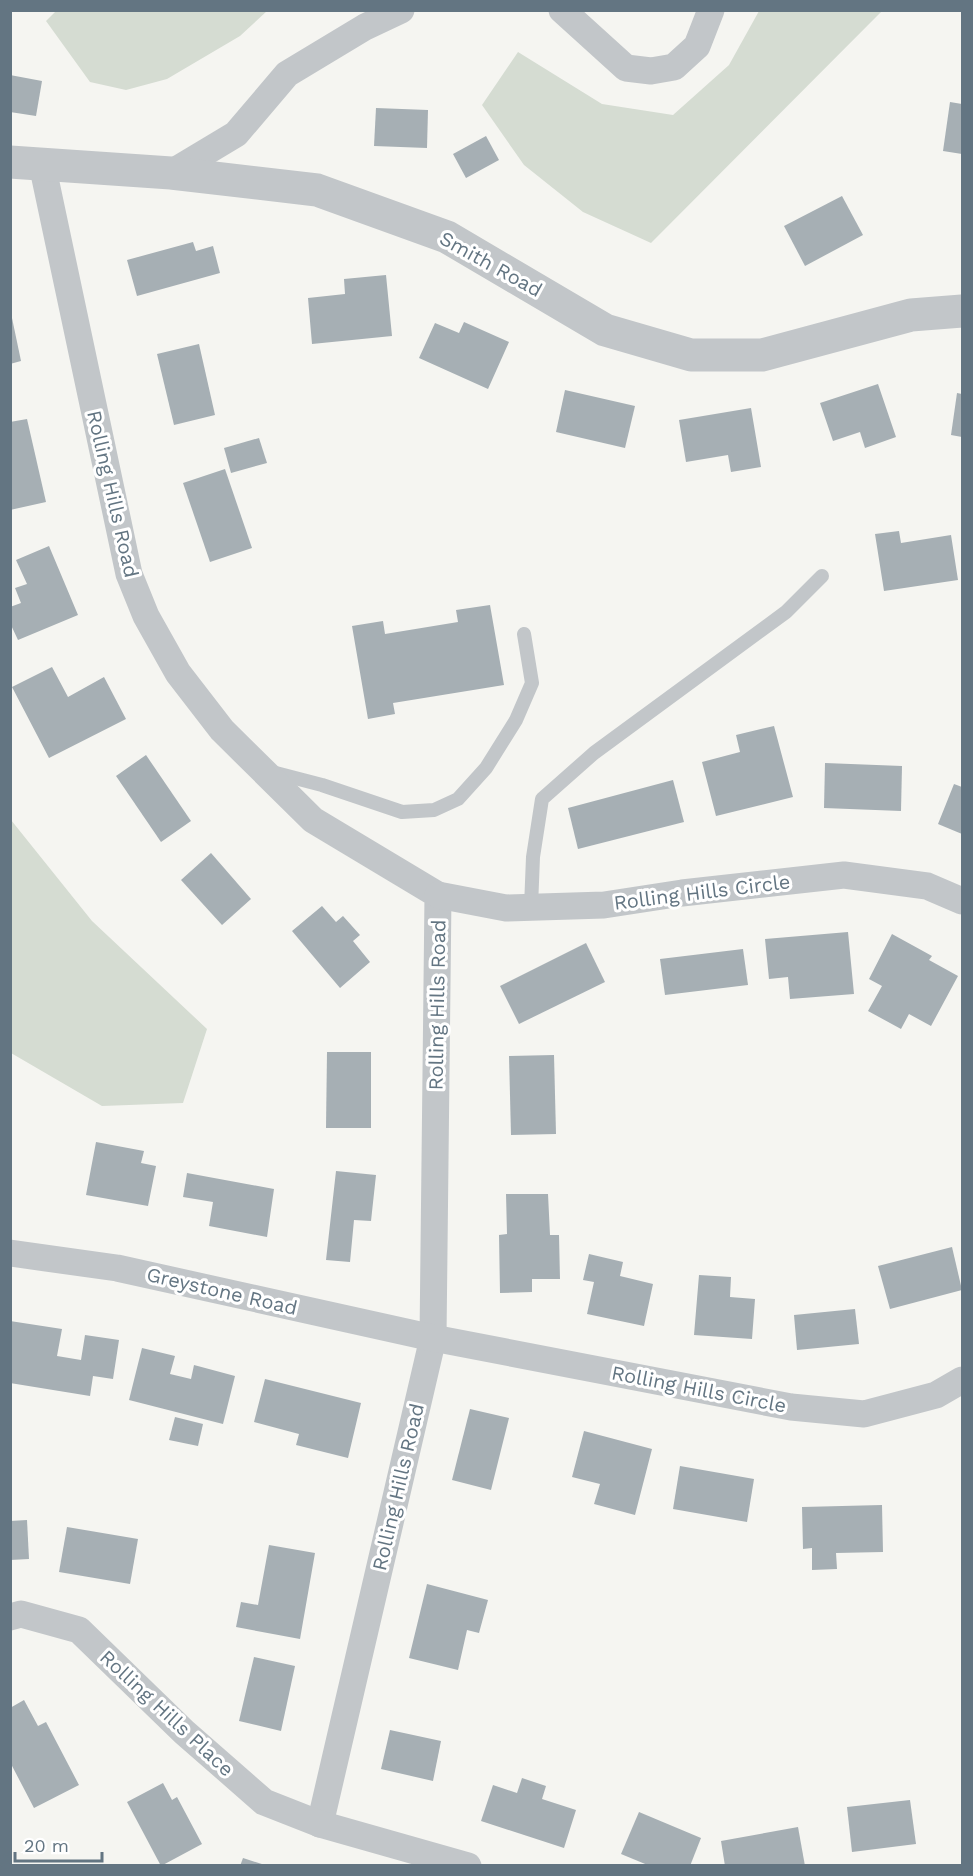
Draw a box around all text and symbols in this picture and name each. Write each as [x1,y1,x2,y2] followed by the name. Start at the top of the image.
[436,226,546,302] street label: Smith Road
[82,408,144,580] street label: Rolling Hills Road
[612,869,792,915] street label: Rolling Hills Circle
[424,919,450,1091] street label: Rolling Hills Road
[144,1262,300,1320] street label: Greystone Road
[609,1360,789,1418] street label: Rolling Hills Circle
[367,1401,429,1573] street label: Rolling Hills Road
[95,1645,239,1781] street label: Rolling Hills Place
[15,1825,102,1863] scale bar
[24,1835,69,1856] text: 20 m

